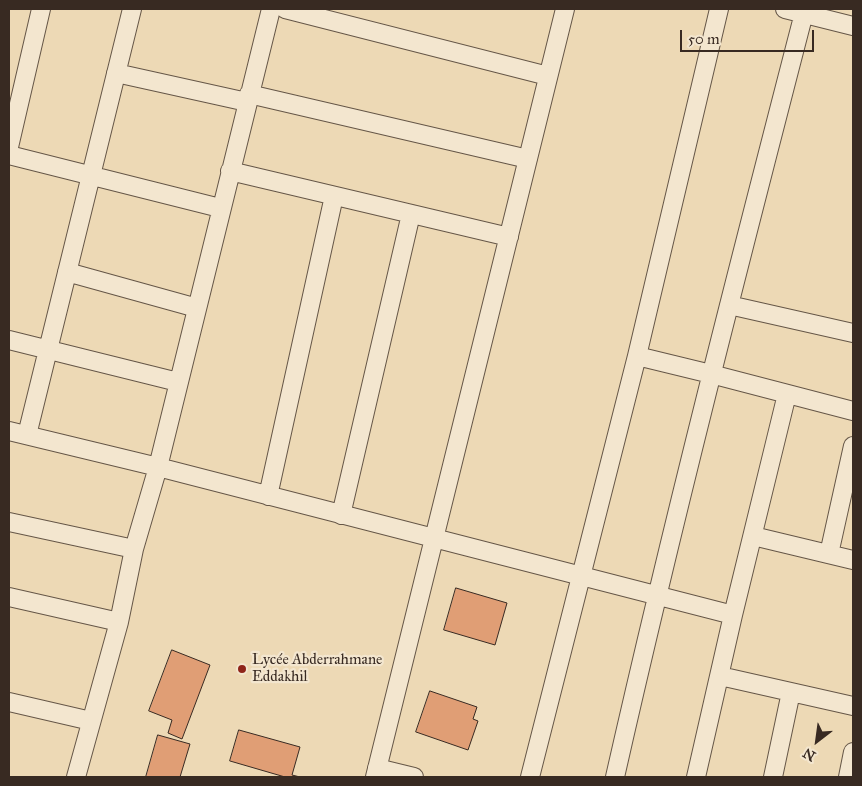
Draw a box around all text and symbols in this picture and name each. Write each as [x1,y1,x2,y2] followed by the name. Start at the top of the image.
[682,20,816,52] scale bar
[688,30,720,48] text: 50 m
[252,651,382,686] place label: Lycée Abderrahmane Eddakhil
[236,663,248,675] marker: Lycée Abderrahmane Eddakhil
[792,716,842,766] north arrow
[800,744,819,765] text: N

